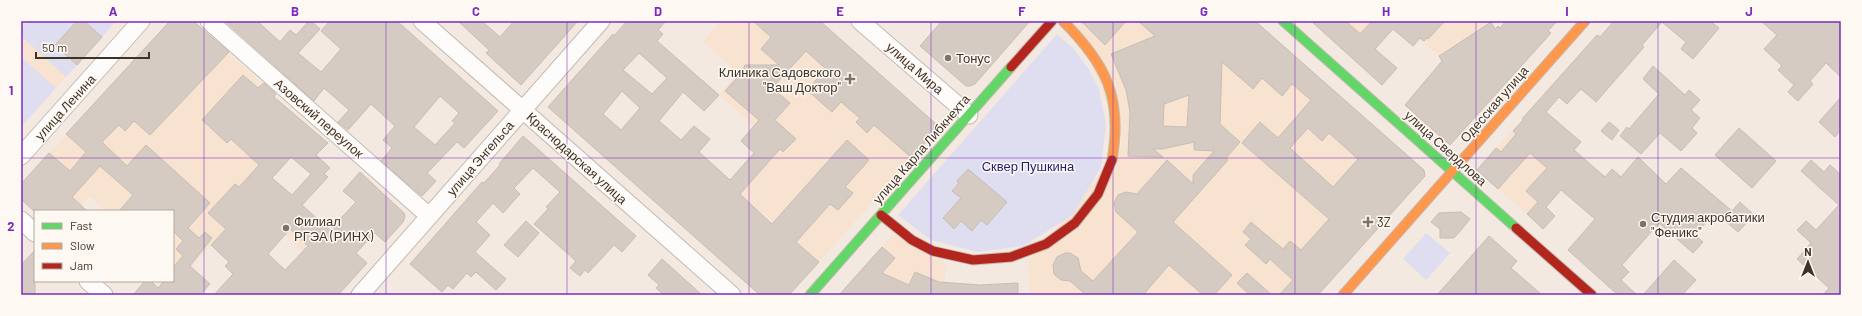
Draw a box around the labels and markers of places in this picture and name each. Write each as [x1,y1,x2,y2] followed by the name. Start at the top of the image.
[956,50,991,66] place label: Тонус
[943,53,953,63] marker: Тонус
[719,64,842,95] place label: Клиника Садовского "Ваш Доктор"
[844,73,856,85] marker: Клиника Садовского "Ваш Доктор"
[1651,209,1765,240] place label: Студия акробатики "Феникс"
[294,213,374,244] place label: Филиал РГЭА (РИНХ)
[1377,214,1391,230] place label: 3Z
[1362,216,1374,228] marker: 3Z
[1638,219,1648,229] marker: Студия акробатики "Феникс"
[281,223,291,233] marker: Филиал РГЭА (РИНХ)

